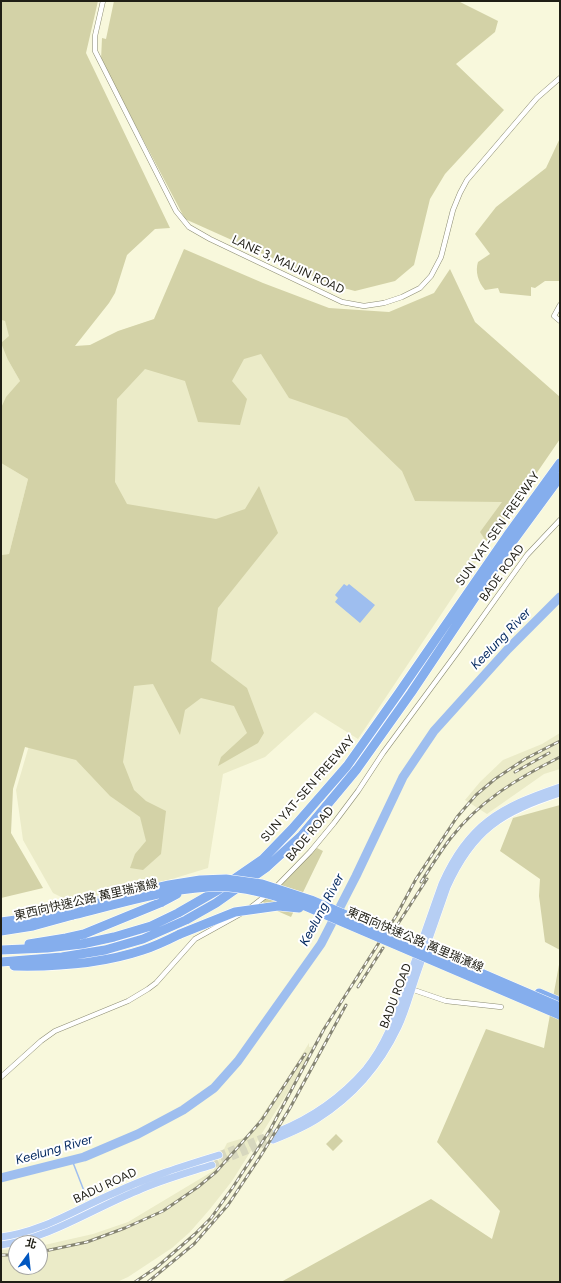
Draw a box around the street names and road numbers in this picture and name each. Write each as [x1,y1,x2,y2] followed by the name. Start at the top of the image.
[230,233,346,297] street label: LANE 3, MAIJIN ROAD
[453,469,543,589] street label: SUN YAT-SEN FREEWAY
[476,542,528,604] street label: BADE ROAD
[258,733,358,845] street label: SUN YAT-SEN FREEWAY
[283,804,337,864] street label: BADE ROAD
[13,876,159,924] street label: 東西向快速公路 萬里瑞濱線
[345,905,485,975] street label: 東西向快速公路 萬里瑞濱線
[377,962,415,1030] street label: BADU ROAD
[71,1165,139,1207] street label: BADU ROAD

